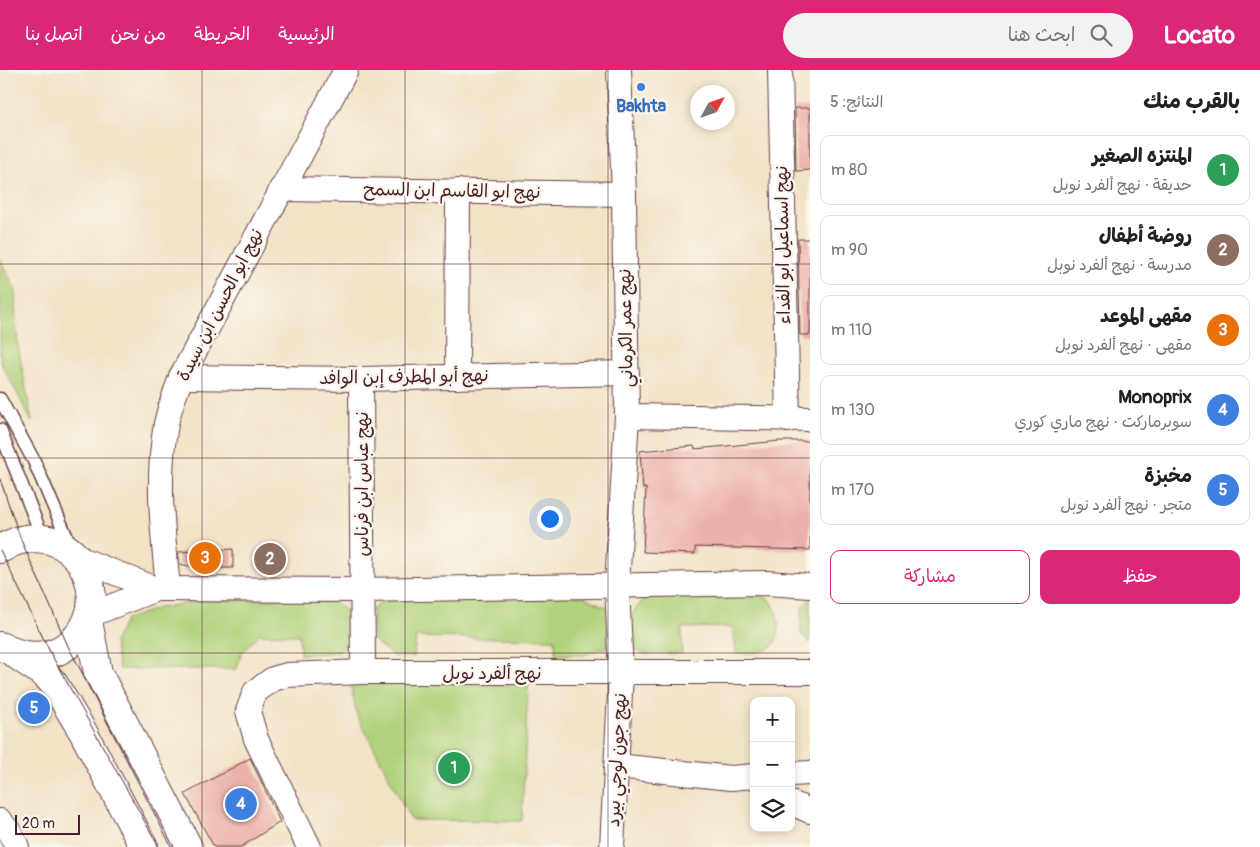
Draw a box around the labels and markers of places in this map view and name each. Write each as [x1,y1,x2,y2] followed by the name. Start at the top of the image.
[635,81,647,93] marker: Bakhta
[616,95,667,118] place label: Bakhta
[189,539,221,577] pin: 3
[254,540,286,578] pin: 2
[18,689,50,727] pin: 5
[438,749,470,787] pin: 1
[225,785,257,823] pin: 4

